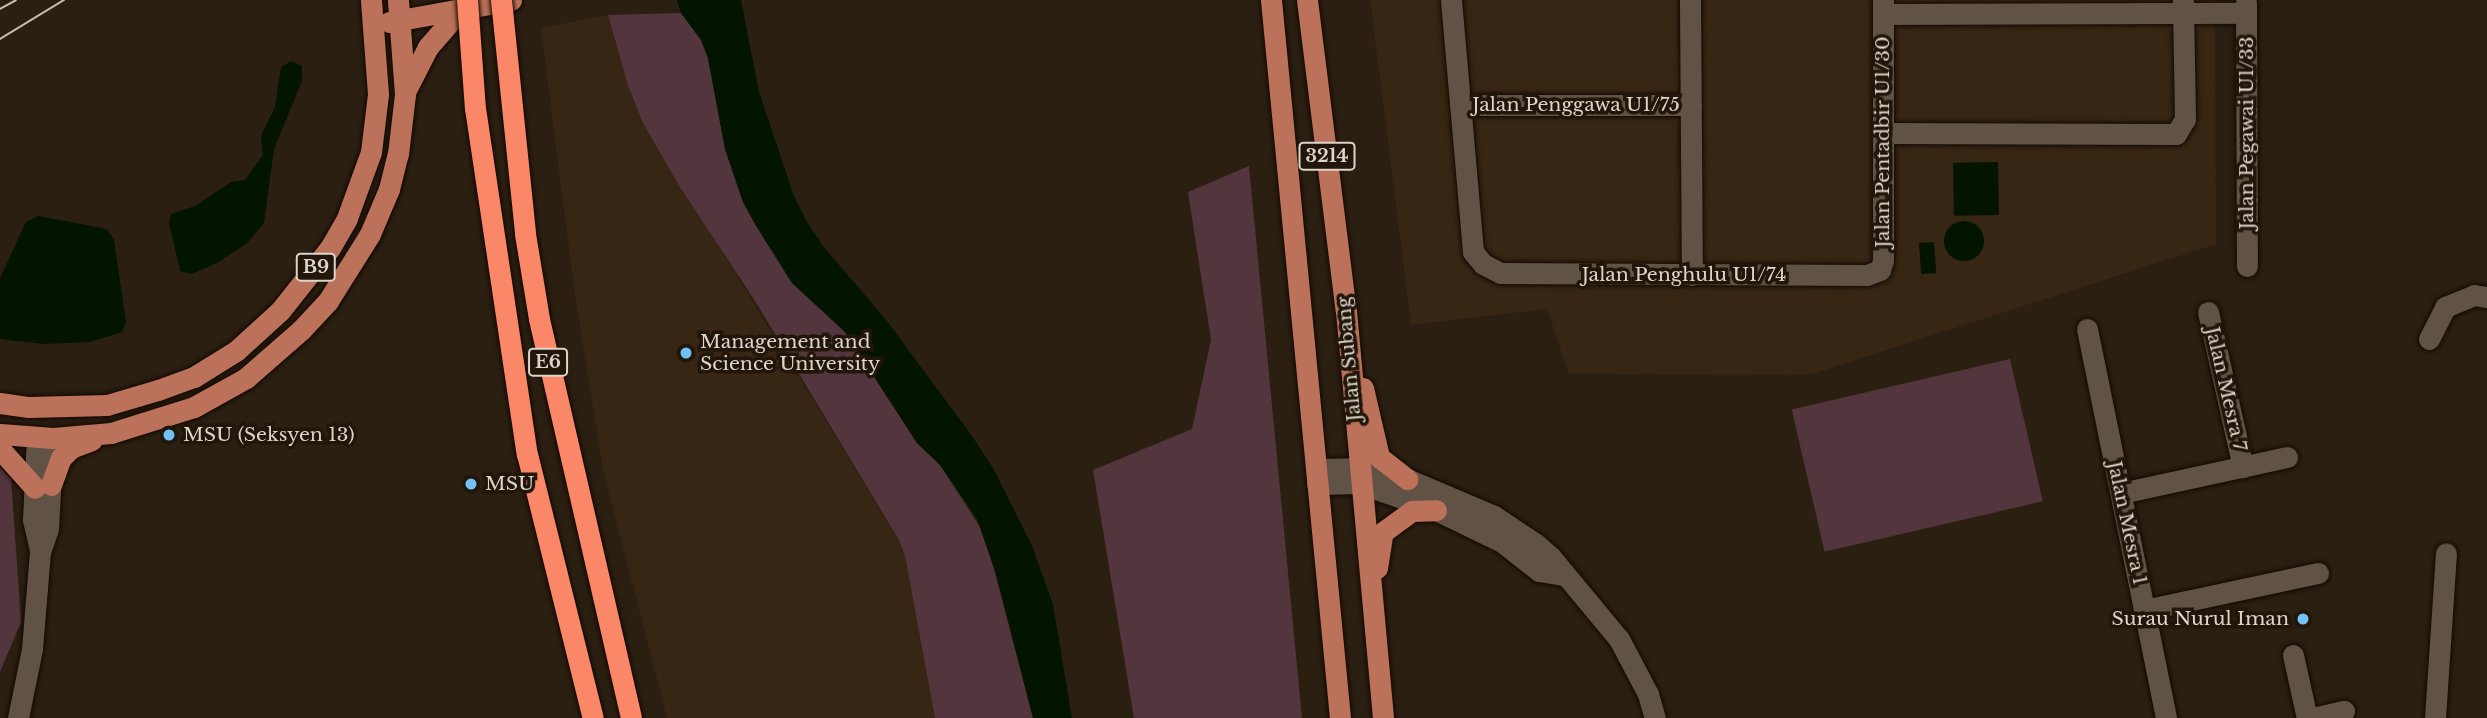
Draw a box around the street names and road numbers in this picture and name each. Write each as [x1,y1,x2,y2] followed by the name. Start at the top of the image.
[1872,36,1894,248] street label: Jalan Pentadbir U1/30
[2236,37,2258,229] street label: Jalan Pegawai U1/33
[1472,94,1680,116] street label: Jalan Penggawa U1/75
[1297,141,1357,170] road number: 3214
[295,253,337,282] road number: B9
[1582,264,1786,286] street label: Jalan Penghulu U1/74
[1332,296,1366,422] street label: Jalan Subang
[2201,325,2251,453] street label: Jalan Mesra 7
[527,348,569,376] road number: E6
[2103,459,2151,587] street label: Jalan Mesra 1

